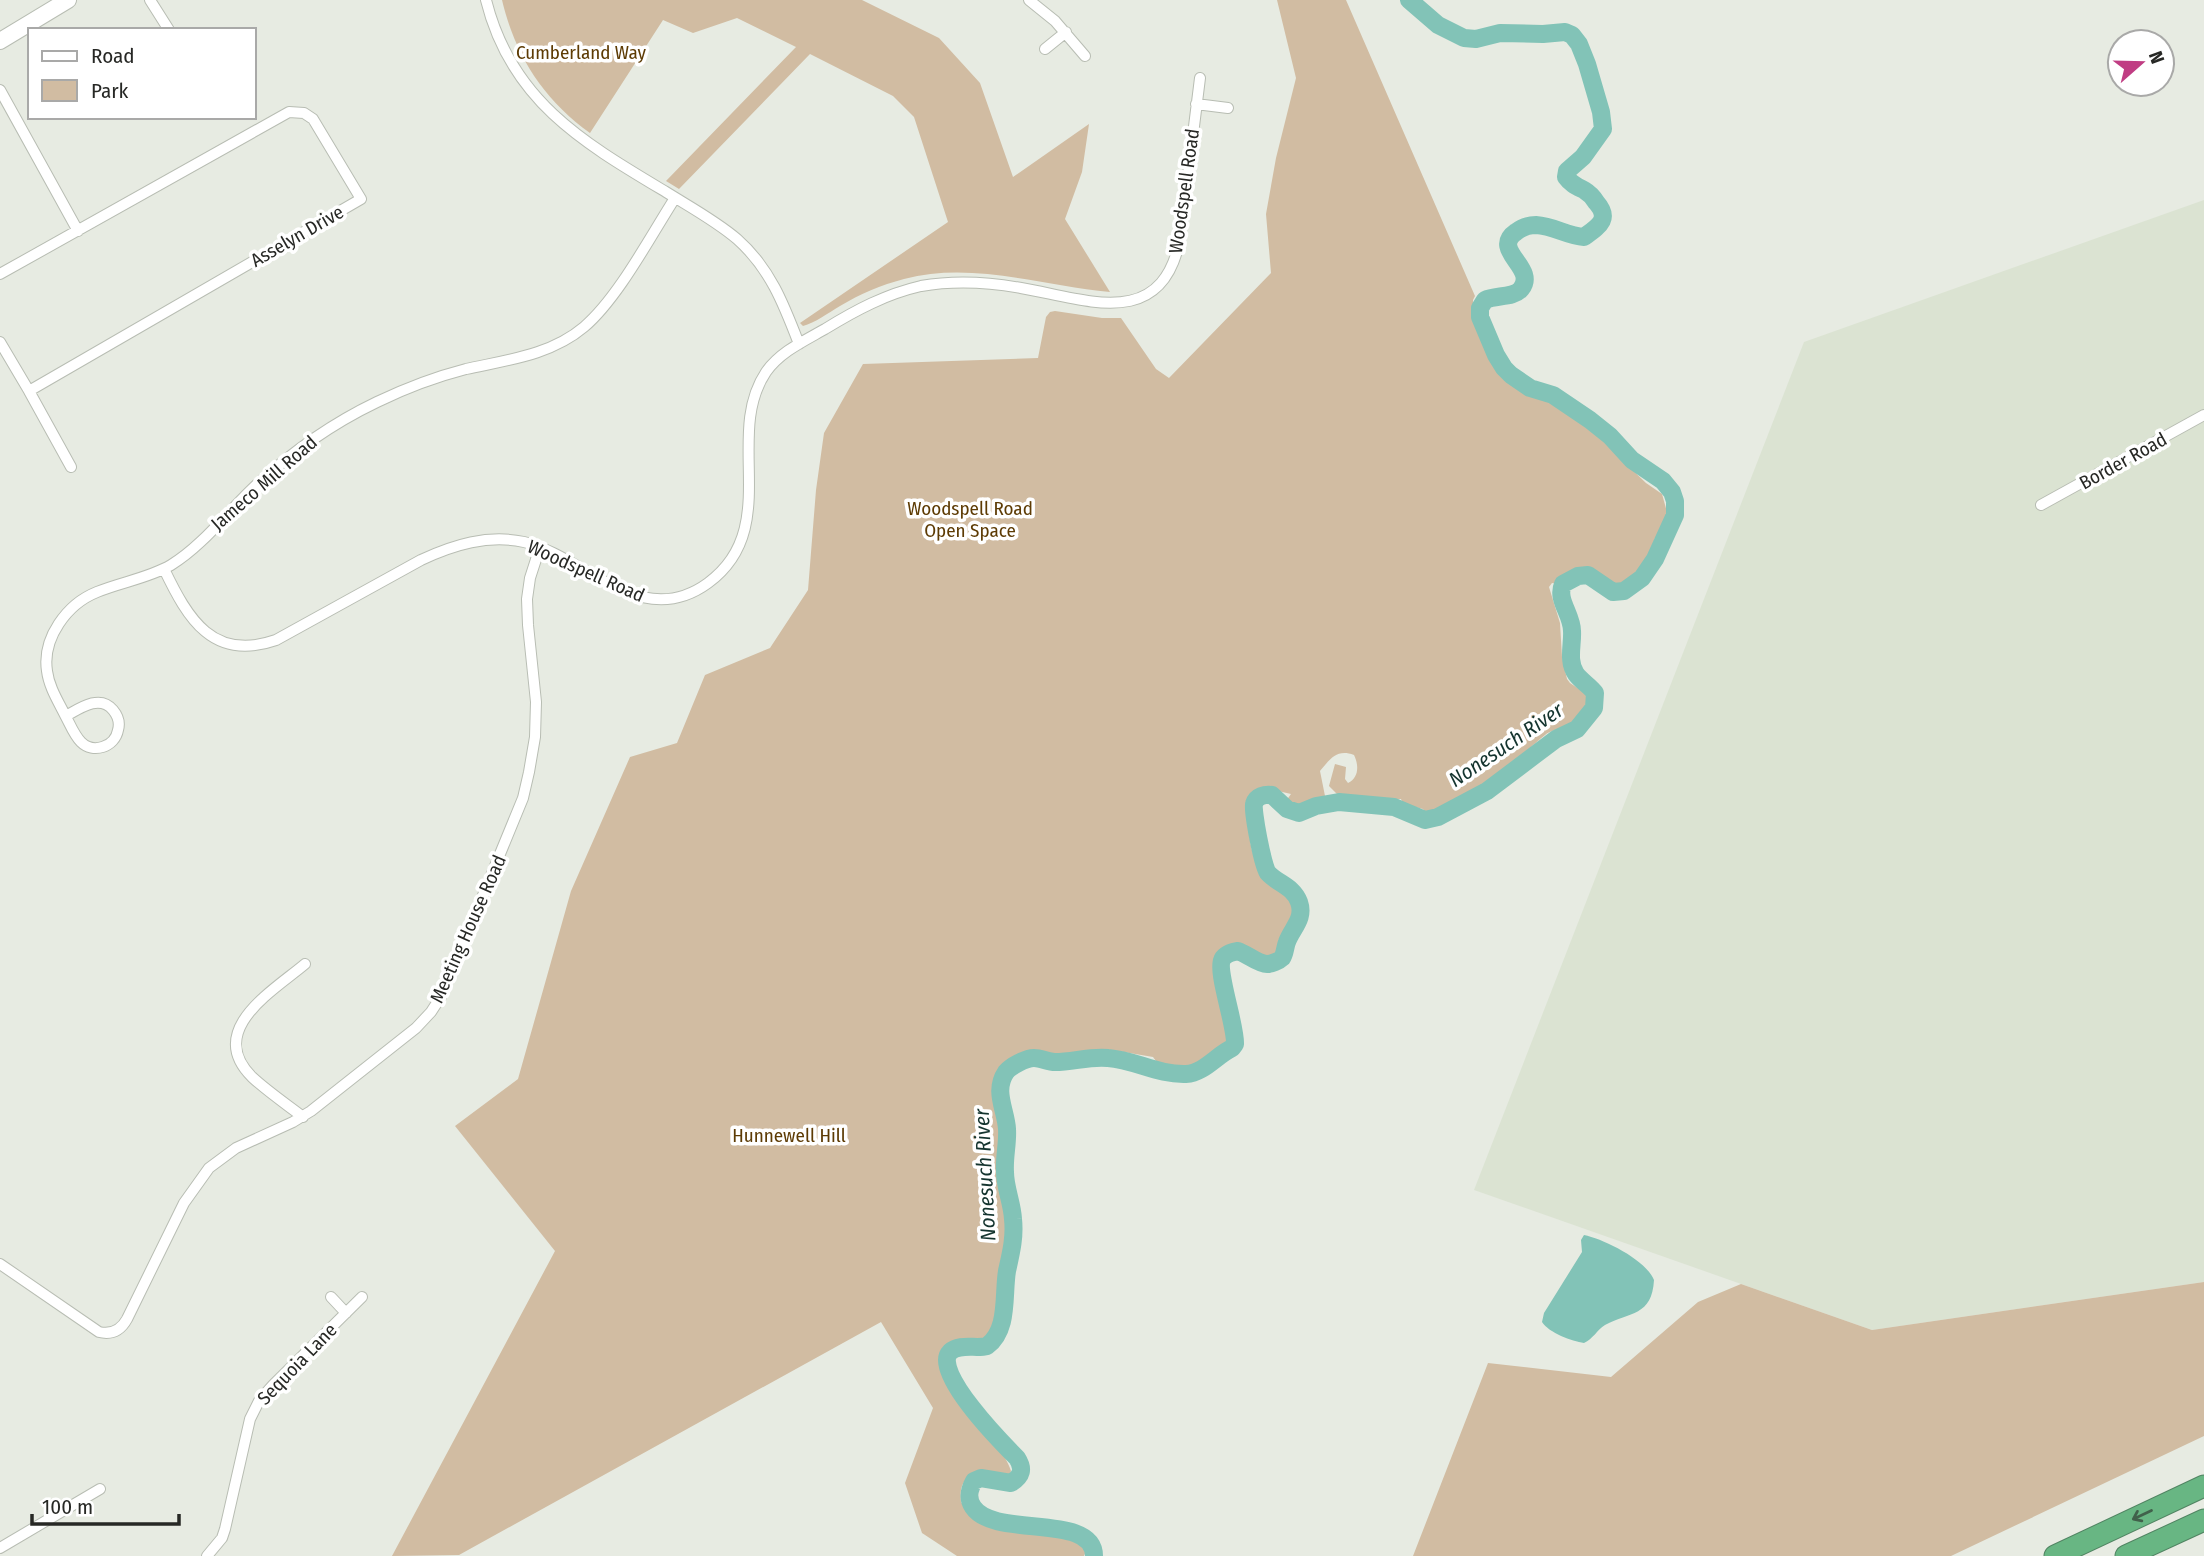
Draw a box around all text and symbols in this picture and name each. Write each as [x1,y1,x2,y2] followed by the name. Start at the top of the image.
[28,28,256,119] legend
[2106,28,2176,98] north arrow
[516,41,647,64] park label: Cumberland Way
[91,43,135,69] text: Road
[2144,48,2169,67] text: N
[91,78,129,104] text: Park
[1164,127,1204,255] street label: Woodspell Road
[246,200,348,272] street label: Asselyn Drive
[2075,428,2171,494] street label: Border Road
[206,431,322,535] street label: Jameco Mill Road
[907,497,1033,542] park label: Woodspell Road Open Space
[524,535,648,607] street label: Woodspell Road
[1444,697,1569,793] water label: Nonesuch River
[425,851,511,1007] street label: Meeting House Road
[969,1108,1001,1242] water label: Nonesuch River
[732,1124,846,1147] park label: Hunnewell Hill
[252,1318,342,1410] street label: Sequoia Lane
[32,1482,178,1526] scale bar
[42,1494,93,1520] text: 100 m
[2132,1509,2153,1523] one-way arrow

